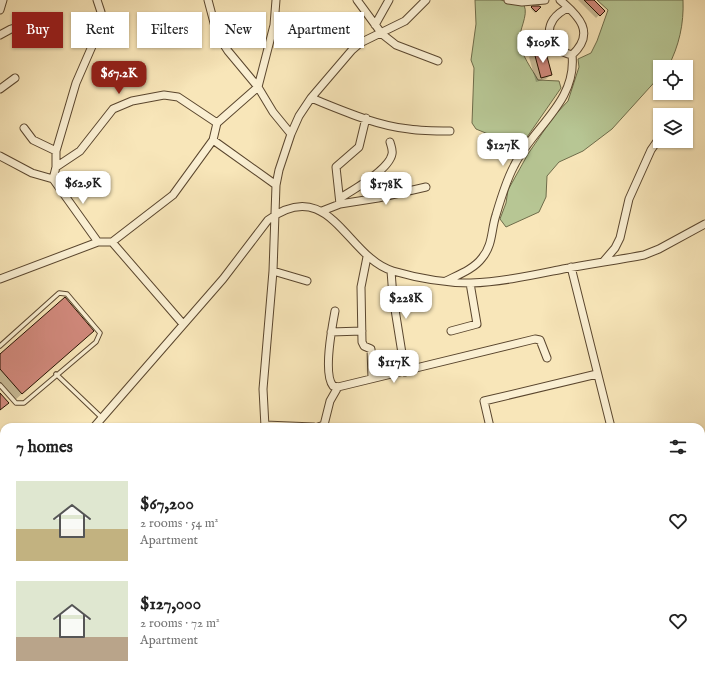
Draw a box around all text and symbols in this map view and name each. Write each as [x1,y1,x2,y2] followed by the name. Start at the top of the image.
[12,12,63,48] chip: Buy
[71,12,129,48] chip: Rent
[137,12,202,48] chip: Filters
[210,12,266,48] chip: New
[274,12,364,48] chip: Apartment
[515,30,571,64] pin: $109K
[526,34,560,51] text: $109K
[653,60,693,148] map controls
[653,60,693,100] button: locate
[86,61,152,95] pin: $67.2K
[100,65,138,82] text: $67.2K
[653,108,693,148] button: layers
[475,133,531,167] pin: $127K
[486,137,520,154] text: $127K
[50,171,116,205] pin: $62.9K
[358,172,414,206] pin: $178K
[65,175,101,192] text: $62.9K
[370,176,402,193] text: $178K
[378,286,434,320] pin: $228K
[389,290,423,307] text: $228K
[366,350,422,384] pin: $117K
[378,354,410,371] text: $117K
[667,436,689,458] icon: filters
[16,437,73,458] text: 7 homes
[140,494,194,515] text: $67,200
[48,497,96,545] icon: home
[667,510,689,532] icon: heart
[140,515,218,532] text: 2 rooms · 54 m²
[140,532,198,549] text: Apartment
[140,594,201,615] text: $127,000
[48,597,96,645] icon: home
[667,610,689,632] icon: heart
[140,615,220,632] text: 2 rooms · 72 m²
[140,632,198,649] text: Apartment

